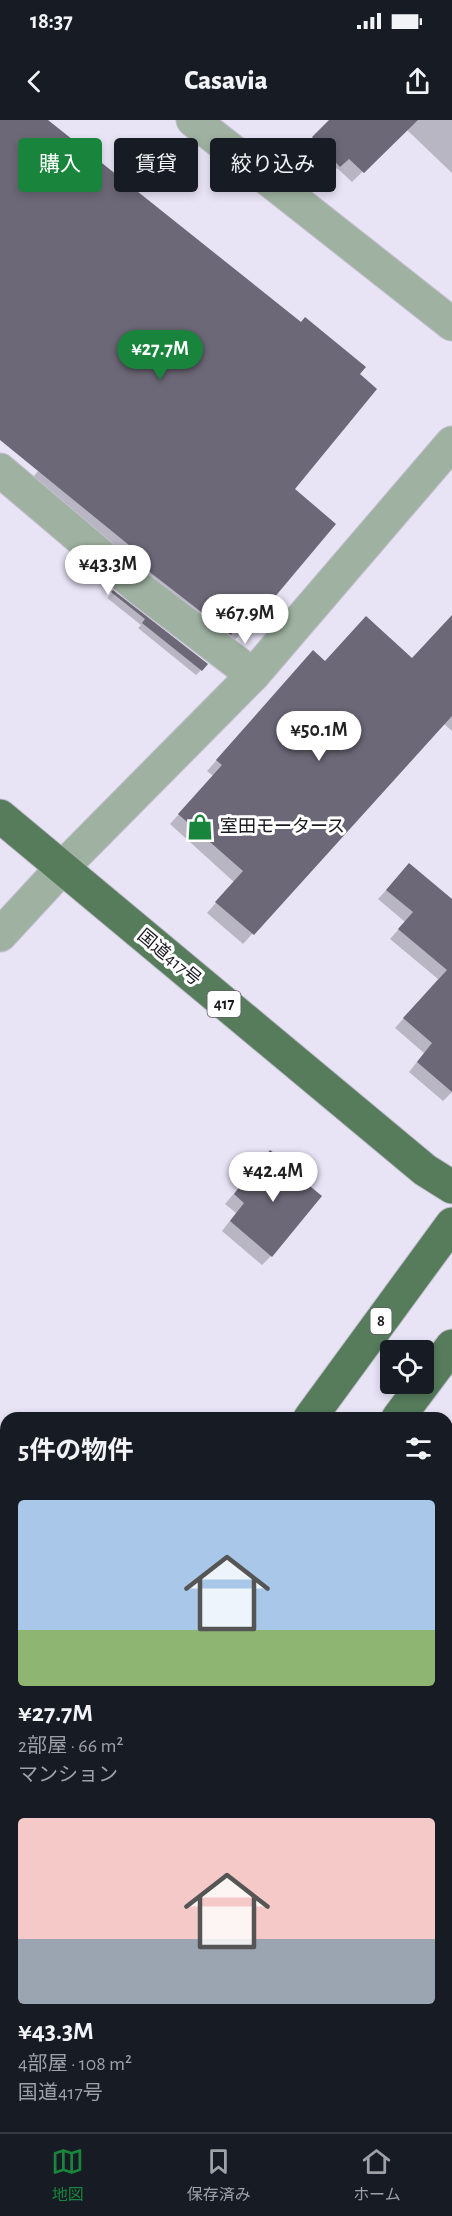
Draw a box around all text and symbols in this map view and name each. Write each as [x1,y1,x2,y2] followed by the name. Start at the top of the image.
[30,10,73,32] text: 18:37
[18,65,51,98] icon: back
[401,65,434,98] icon: share
[184,67,268,94] text: Casavia
[18,138,102,192] chip: 購入
[114,138,198,192] chip: 賃貸
[210,138,336,192] chip: 絞り込み
[111,330,209,381] pin: ¥27.7M
[131,339,189,359] text: ¥27.7M
[59,545,157,596] pin: ¥43.3M
[79,554,137,574] text: ¥43.3M
[196,594,294,645] pin: ¥67.9M
[216,603,275,623] text: ¥67.9M
[270,711,368,762] pin: ¥50.1M
[290,720,348,740] text: ¥50.1M
[185,812,215,842] shop icon: 室田モータース
[220,817,345,836] place label: 室田モータース
[134,925,205,989] street label: 国道417号
[208,991,240,1017] road number: 417
[224,1152,322,1203] pin: ¥42.4M
[243,1161,303,1181] text: ¥42.4M
[370,1308,392,1334] road number: 8
[380,1340,434,1394] map controls
[380,1340,434,1394] button: locate
[402,1432,435,1465] icon: filters
[18,1438,133,1464] text: 5件の物件
[173,1539,281,1647] icon: home
[18,1700,93,1726] text: ¥27.7M
[18,1736,123,1756] text: 2部屋 · 66 m²
[18,1765,118,1785] text: マンション
[173,1857,281,1965] icon: home
[18,2018,94,2044] text: ¥43.3M
[18,2054,132,2074] text: 4部屋 · 108 m²
[18,2083,103,2103] text: 国道417号
[51,2145,84,2205] tab: 地図
[187,2145,251,2205] tab: 保存済み
[353,2145,401,2205] tab: ホーム

